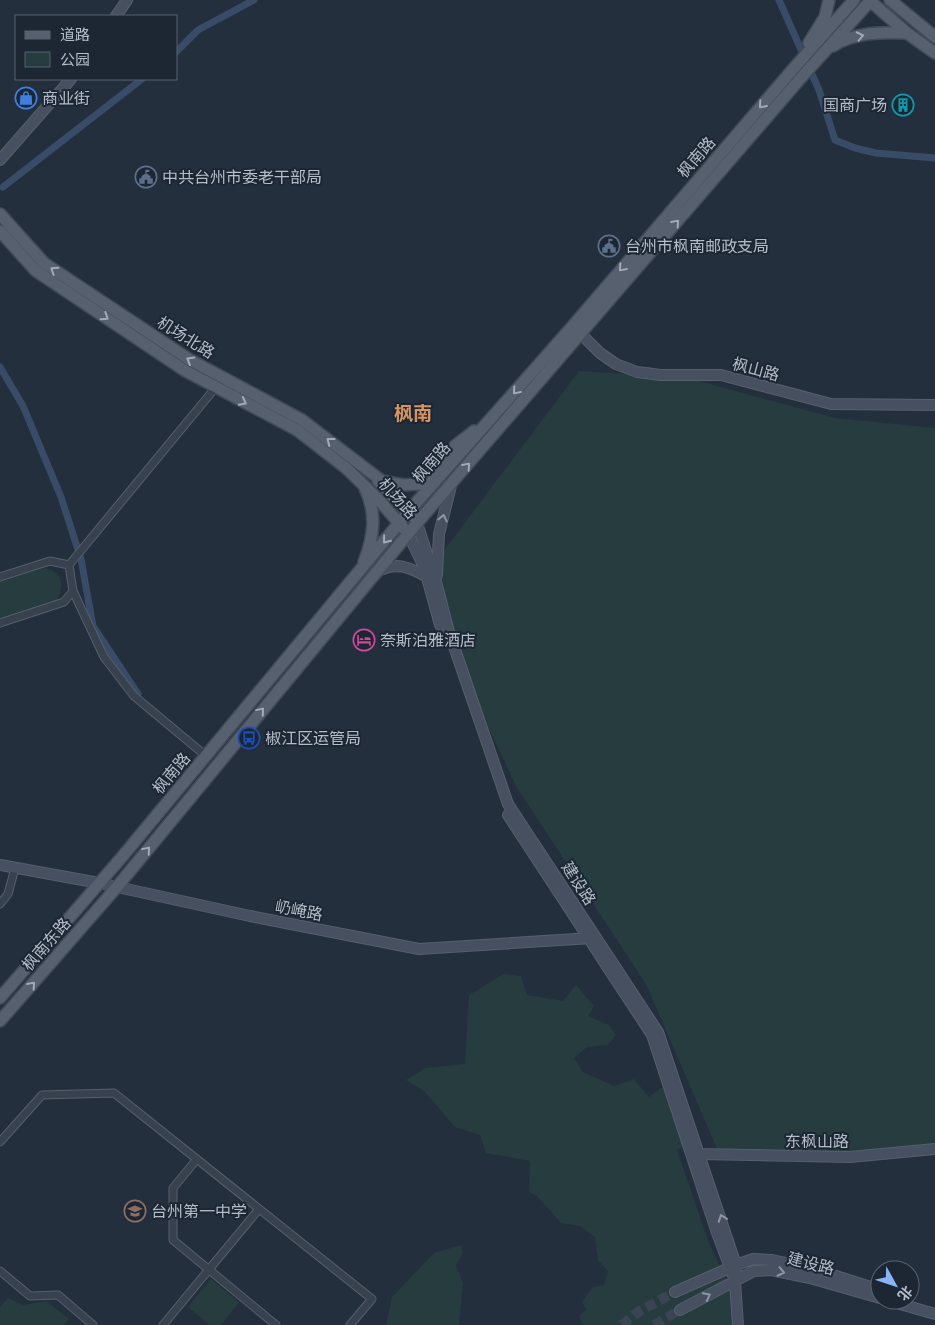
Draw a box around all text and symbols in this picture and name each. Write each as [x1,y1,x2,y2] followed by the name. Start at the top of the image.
[15,15,178,80] legend
[60,25,90,43] text: 道路
[855,31,864,42] one-way arrow
[60,50,90,68] text: 公园
[14,86,38,110] shop icon: 商业街
[42,88,90,107] place label: 商业街
[891,93,915,117] building icon: 国商广场
[823,95,887,114] place label: 国商广场
[759,99,768,108] one-way arrow
[673,132,719,181] street label: 枫南路
[134,165,158,189] public building icon: 中共台州市委老干部局
[162,167,322,186] place label: 中共台州市委老干部局
[670,220,679,229] one-way arrow
[597,234,621,258] public building icon: 台州市枫南邮政支局
[625,236,769,255] place label: 台州市枫南邮政支局
[620,262,628,271] one-way arrow
[51,266,60,276] one-way arrow
[99,311,108,320] one-way arrow
[154,312,218,362] street label: 机场北路
[730,353,782,384] street label: 枫山路
[186,356,195,366] one-way arrow
[513,385,522,394] one-way arrow
[238,395,247,405] one-way arrow
[394,401,432,424] district label: 枫南
[408,437,454,486] street label: 枫南路
[326,438,335,447] one-way arrow
[461,462,470,471] one-way arrow
[375,473,421,522] street label: 机场路
[437,514,448,523] one-way arrow
[383,534,392,543] one-way arrow
[352,628,376,652] hotel icon: 奈斯泊雅酒店
[380,630,476,649] place label: 奈斯泊雅酒店
[256,708,264,717] one-way arrow
[237,726,261,750] bus stop icon: 椒江区运管局
[265,728,361,747] place label: 椒江区运管局
[148,748,193,797] street label: 枫南路
[141,847,149,856] one-way arrow
[558,857,600,908] street label: 建设路
[274,896,324,923] street label: 屷崦路
[17,913,74,974] street label: 枫南东路
[26,981,35,990] one-way arrow
[785,1131,849,1150] street label: 东枫山路
[123,1199,147,1223] school or university icon: 台州第一中学
[151,1201,247,1220] place label: 台州第一中学
[718,1214,728,1223] one-way arrow
[786,1247,837,1278] street label: 建设路
[870,1260,920,1310] north arrow
[776,1266,785,1277] one-way arrow
[894,1283,916,1305] text: 北
[702,1292,711,1302] one-way arrow

